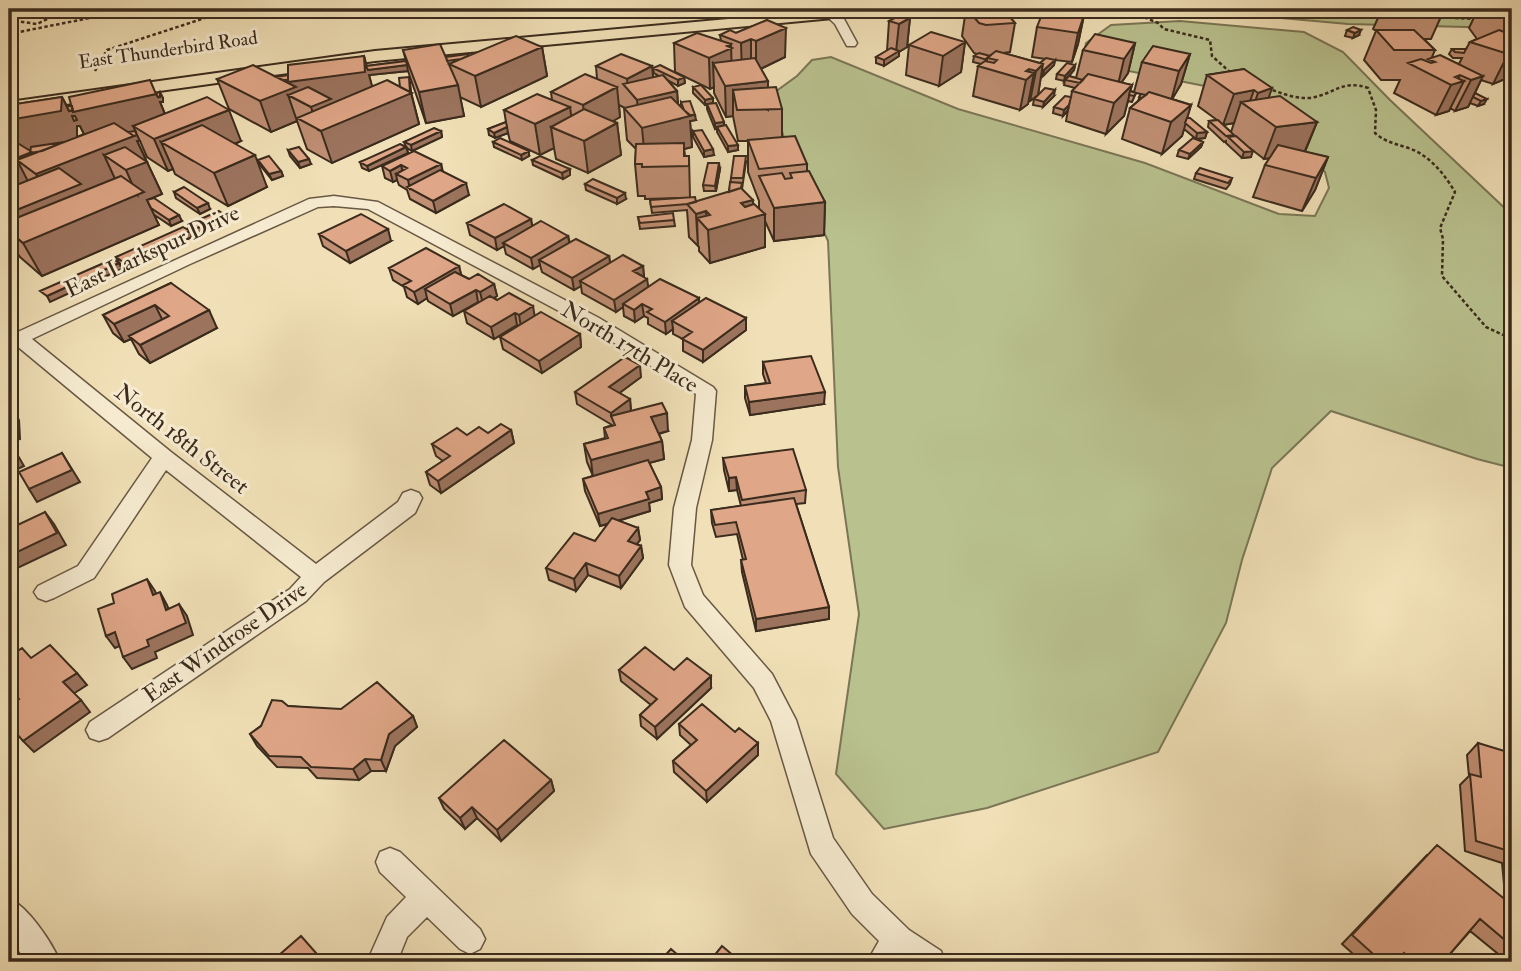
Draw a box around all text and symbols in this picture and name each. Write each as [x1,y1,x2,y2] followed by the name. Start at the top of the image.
[77,25,260,74] street label: East Thunderbird Road
[60,198,245,305] street label: East Larkspur Drive
[556,295,704,400] street label: North 17th Place
[109,377,255,501] street label: North 18th Street
[137,574,313,709] street label: East Windrose Drive

